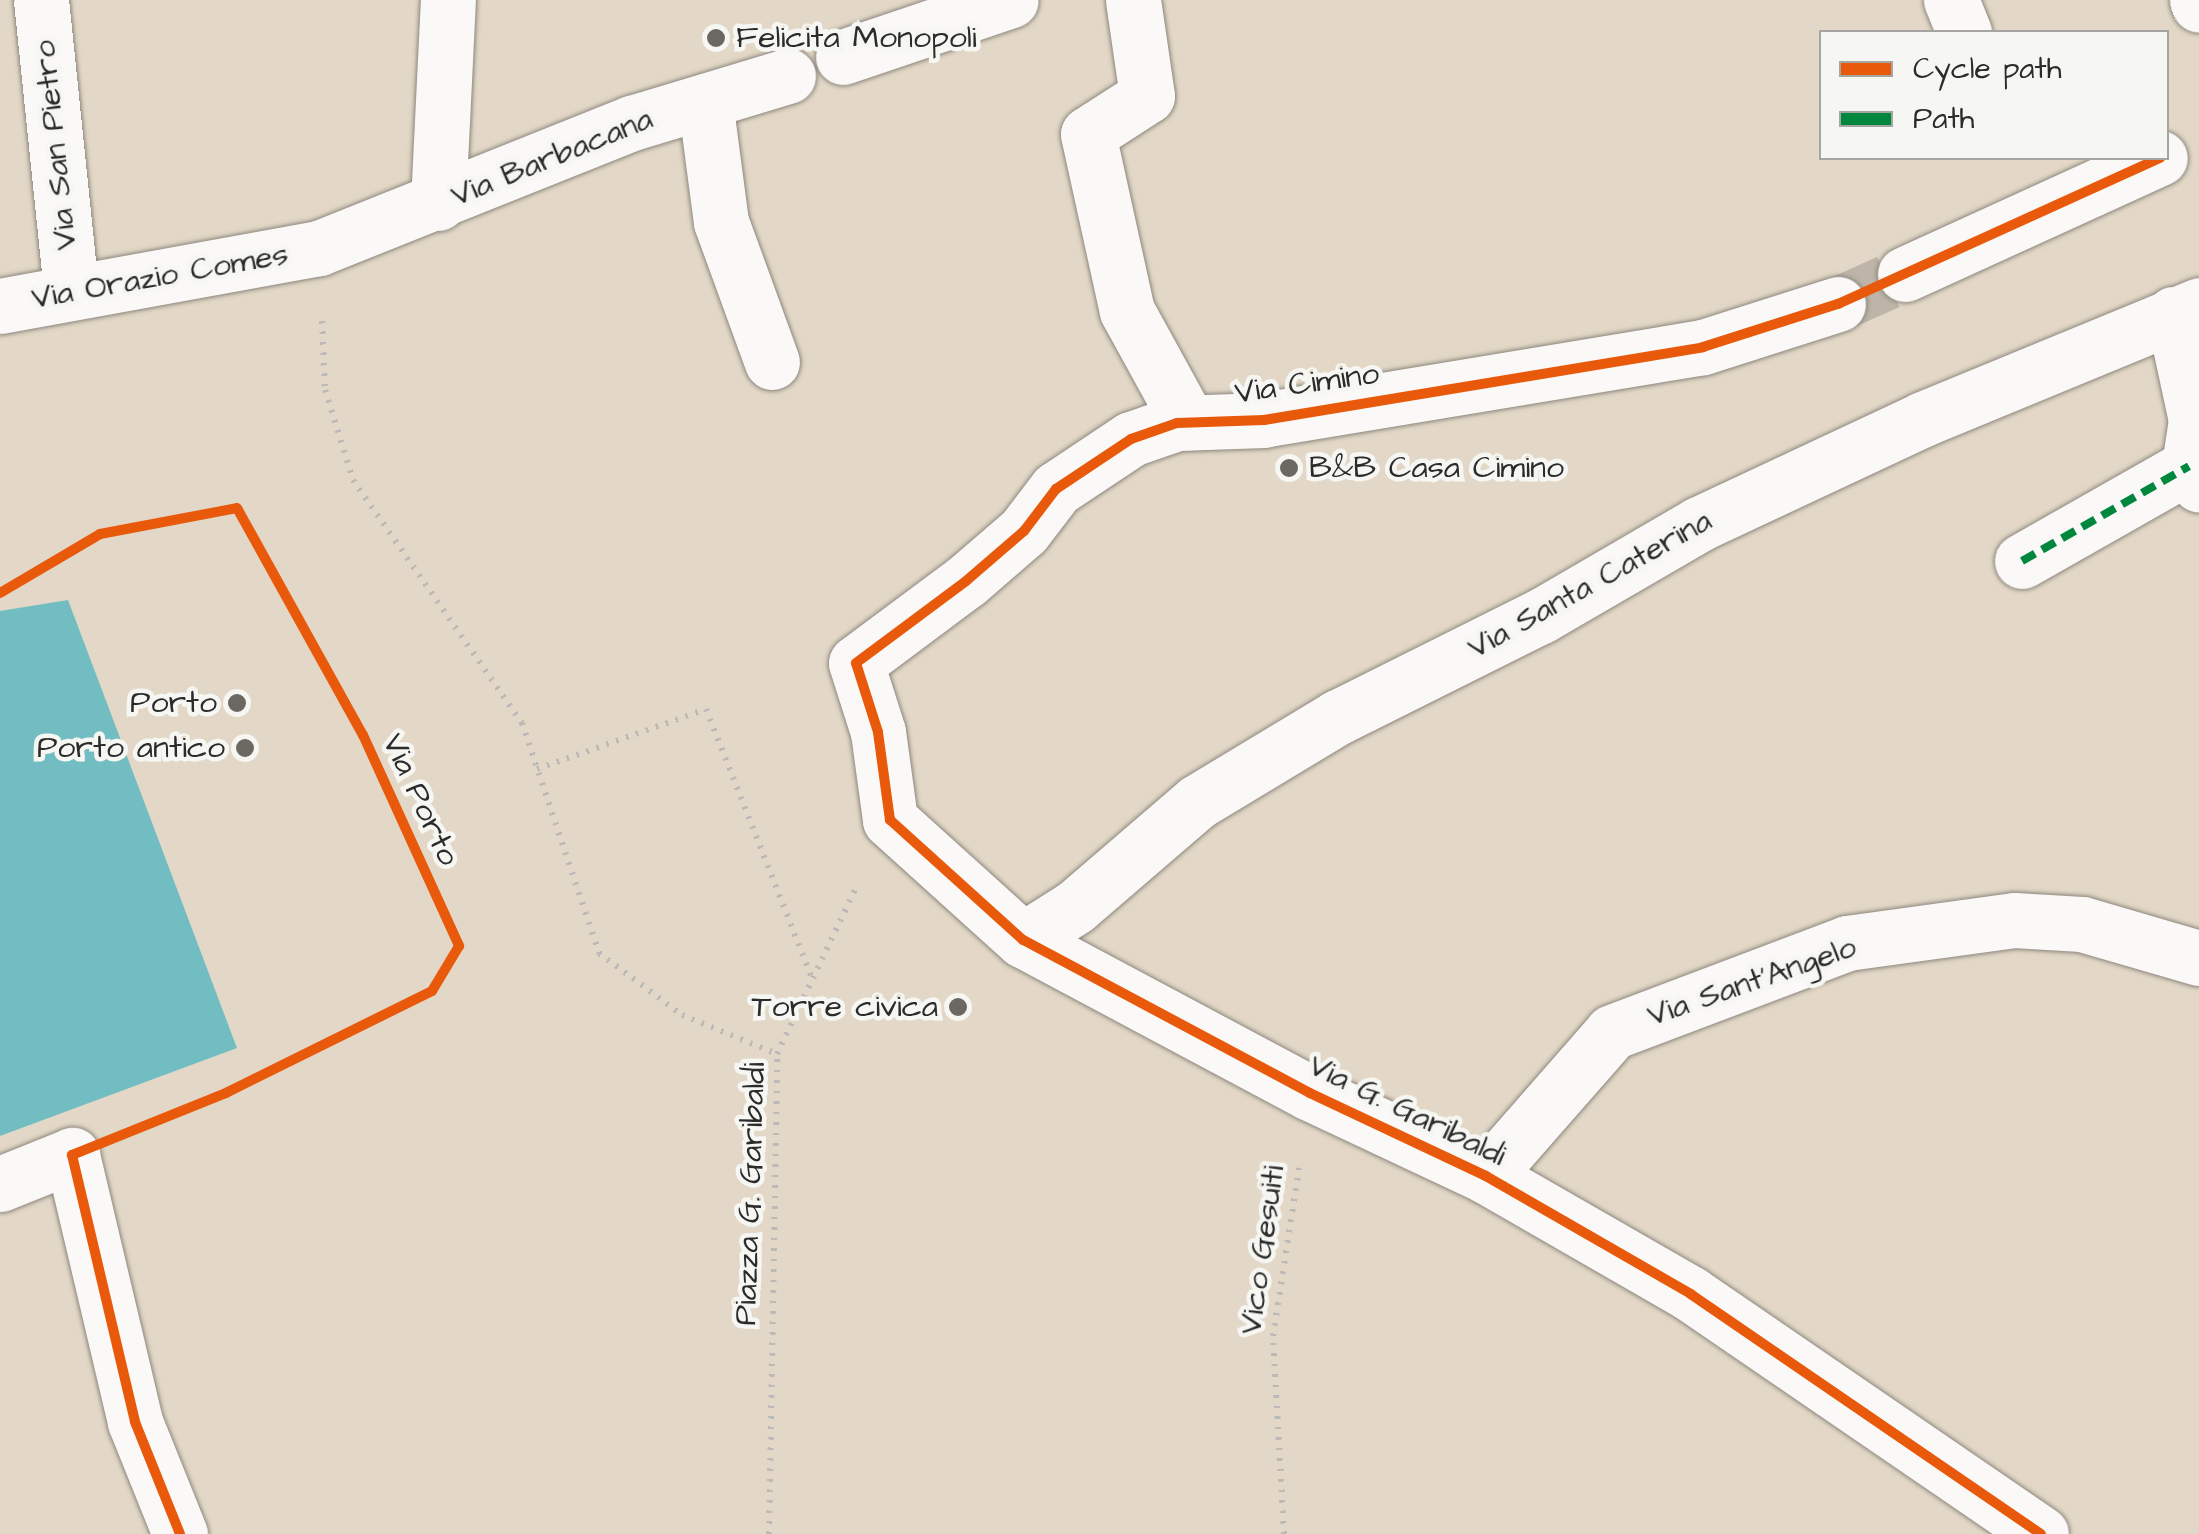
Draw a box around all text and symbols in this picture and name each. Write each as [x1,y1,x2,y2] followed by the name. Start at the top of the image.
[736,19,977,57] place label: Felicita Monopoli
[705,27,727,49] marker: Felicita Monopoli
[1819,30,2169,160] legend
[26,38,86,252] street label: Via San Pietro
[1913,48,2062,90] text: Cycle path
[1913,98,1974,140] text: Path
[446,100,658,216] street label: Via Barbacana
[29,236,291,318] street label: Via Orazio Comes
[1232,355,1382,413] street label: Via Cimino
[1309,449,1564,487] place label: B&B Casa Cimino
[1278,457,1300,479] marker: B&B Casa Cimino
[1461,502,1719,668] street label: Via Santa Caterina
[130,684,217,722] place label: Porto
[226,692,248,714] marker: Porto
[373,728,467,872] street label: Via Porto
[37,729,225,767] place label: Porto antico
[234,737,256,759] marker: Porto antico
[1643,928,1861,1036] street label: Via Sant'Angelo
[752,988,938,1026] place label: Torre civica
[947,996,969,1018] marker: Torre civica
[1302,1047,1512,1175] street label: Via G. Garibaldi
[727,1062,775,1326] street label: Piazza G. Garibaldi
[1232,1163,1294,1337] street label: Vico Gesuiti

